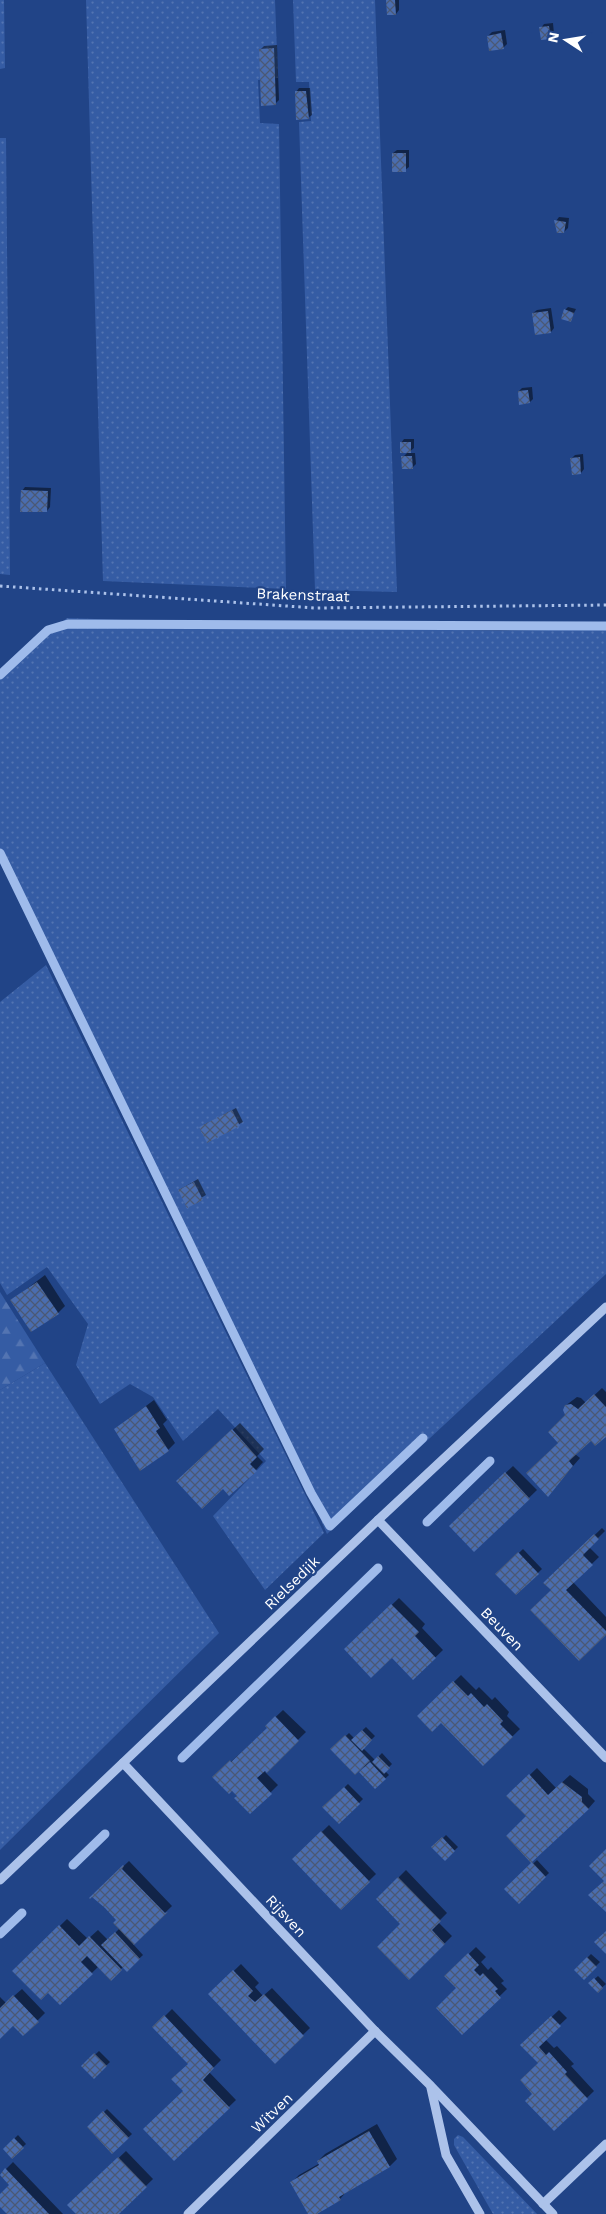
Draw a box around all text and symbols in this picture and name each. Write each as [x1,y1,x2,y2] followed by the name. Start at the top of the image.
[541,15,591,65] north arrow
[544,31,562,44] text: N
[256,584,351,606] street label: Brakenstraat
[261,1552,324,1614] street label: Rielsedijk
[477,1604,527,1654] street label: Beuven
[262,1891,310,1941] street label: Rijsven
[248,2089,296,2137] street label: Witven

